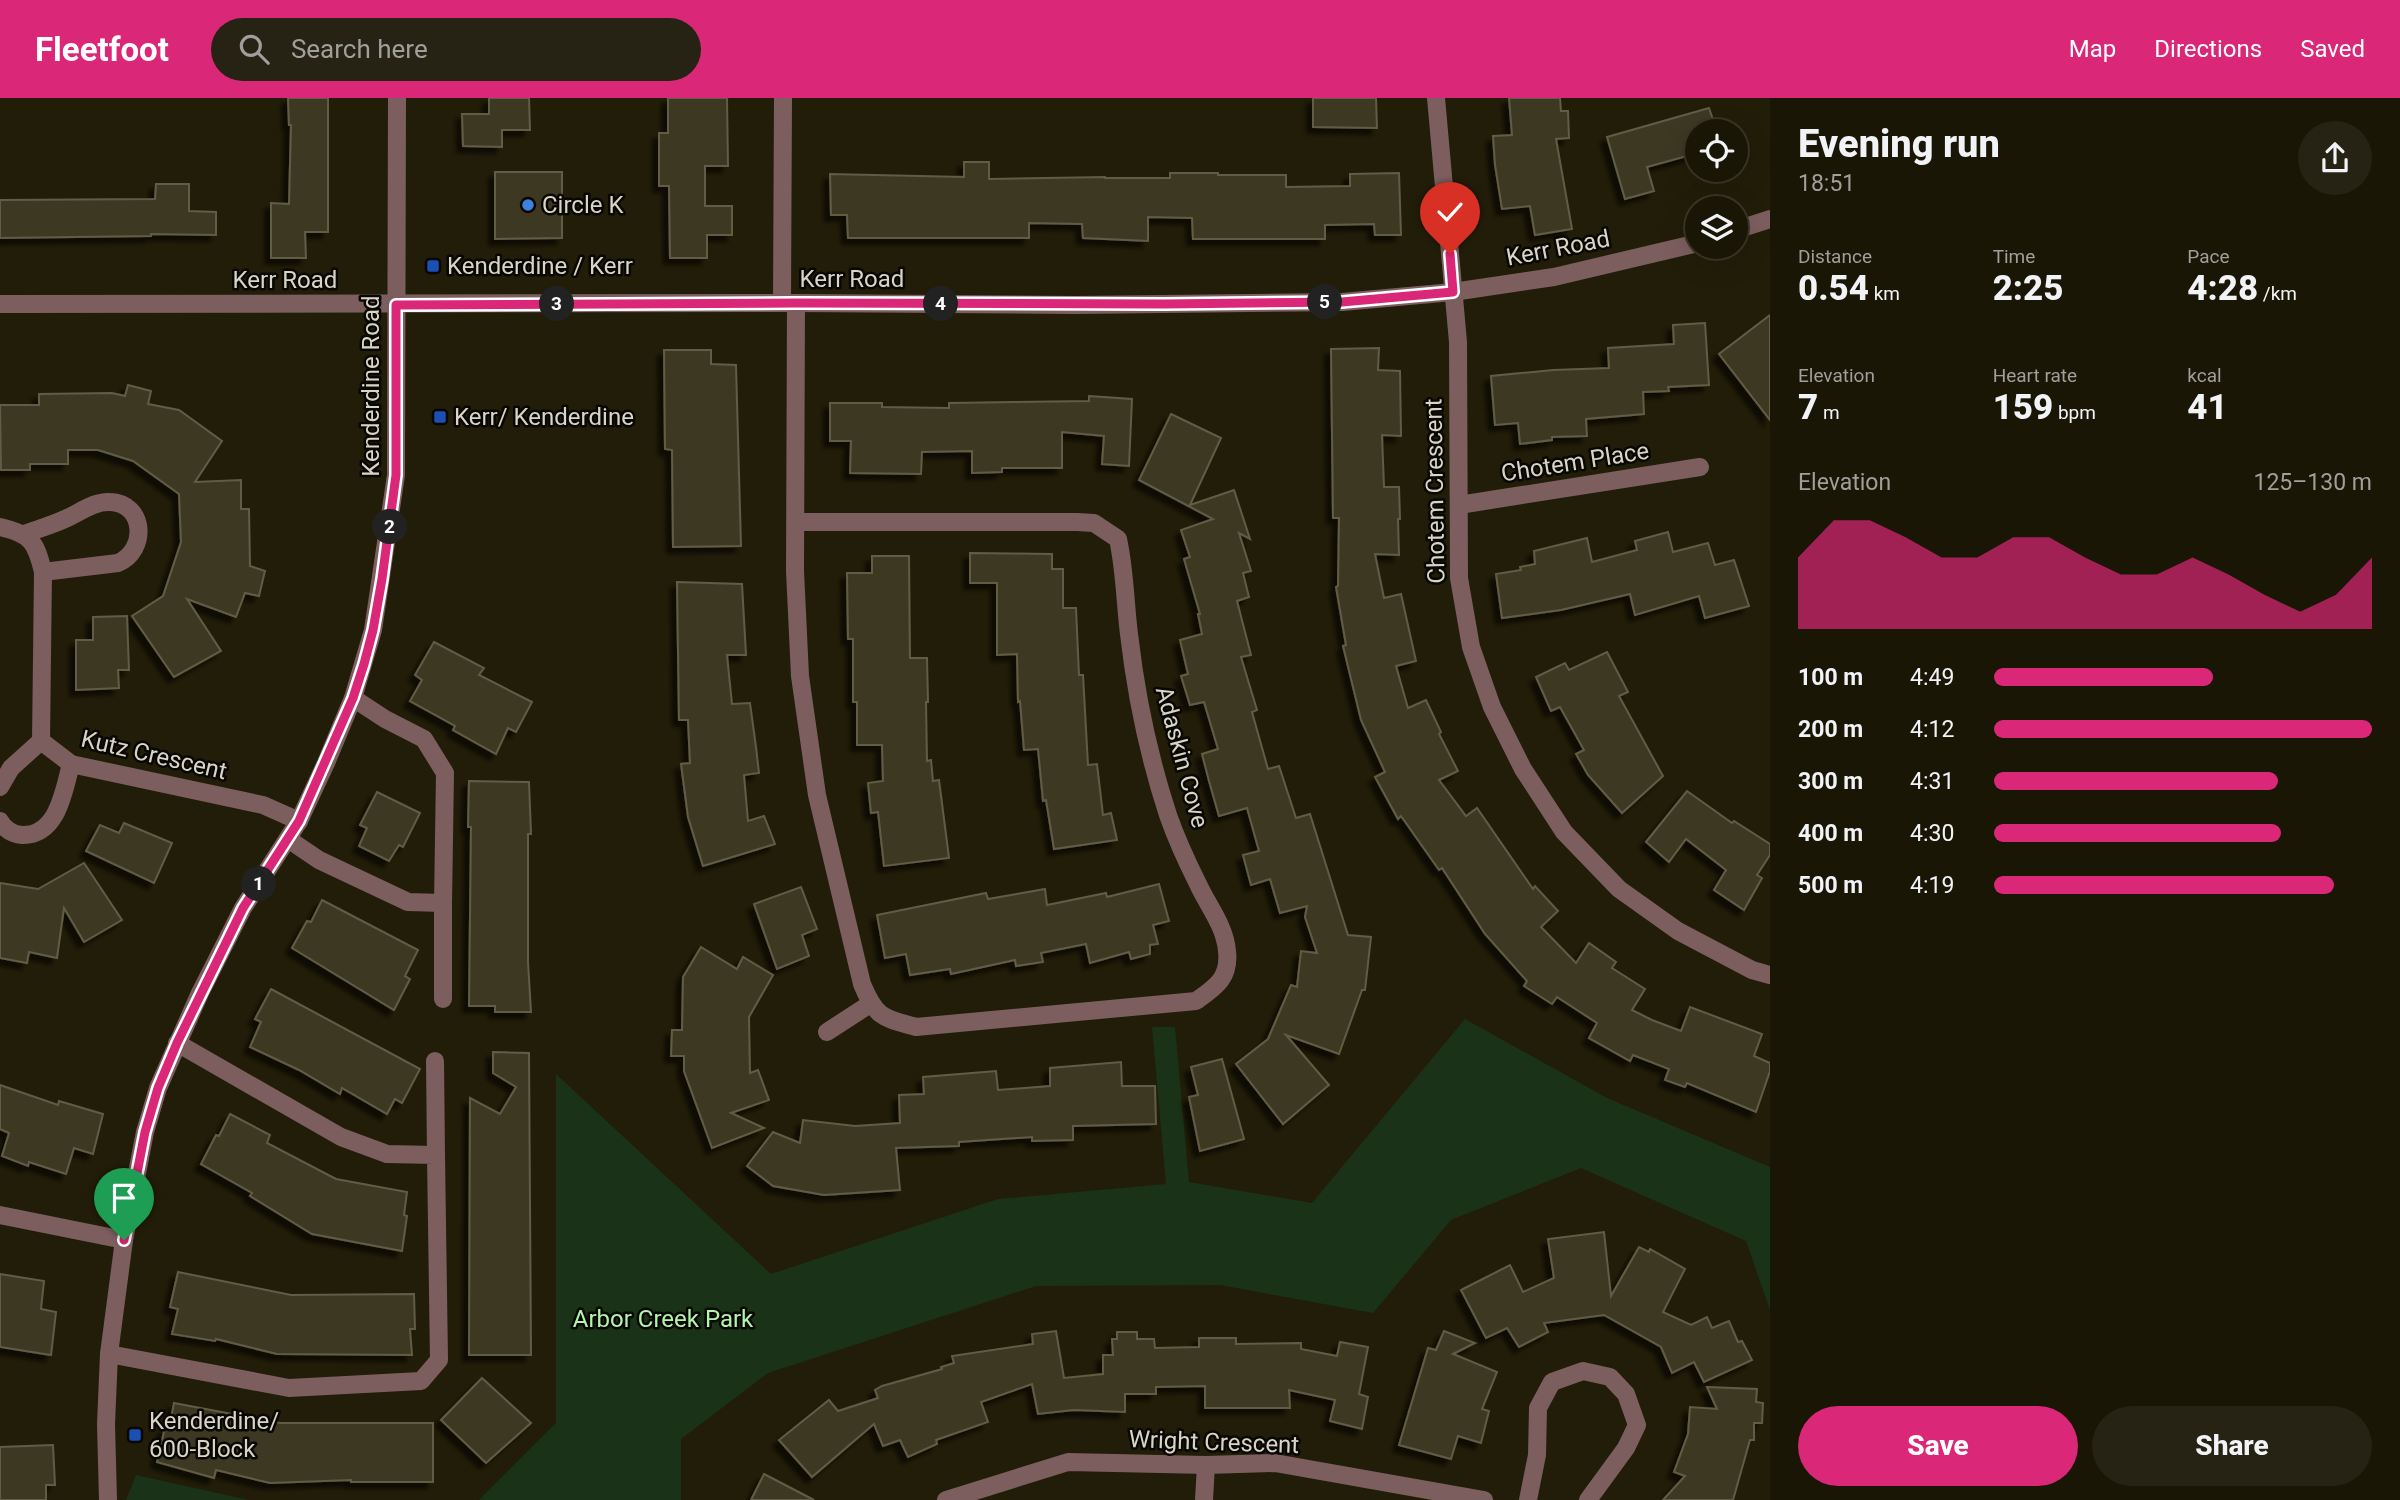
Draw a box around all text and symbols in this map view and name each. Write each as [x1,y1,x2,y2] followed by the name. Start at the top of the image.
[211,18,701,81] search box
[35,30,169,69] text: Fleetfoot
[235,30,273,68] icon: search
[291,34,428,64] text: Search here
[2069,35,2116,63] text: Map
[2154,35,2262,63] text: Directions
[2300,35,2365,63] text: Saved
[1685,119,1748,259] map controls
[1685,119,1748,182] button: locate
[2298,121,2372,195] button: share
[1798,122,2000,166] text: Evening run
[1798,170,1855,197] text: 18:51
[1420,182,1480,254] pin
[542,191,624,219] place label: Circle K
[1431,193,1469,231] icon: check
[1685,196,1748,259] button: layers
[520,197,536,213] marker: Circle K
[1504,224,1612,272] street label: Kerr Road
[1798,245,1872,268] text: Distance
[1993,245,2035,268] text: Time
[2187,245,2230,268] text: Pace
[447,252,633,280] place label: Kenderdine / Kerr
[425,258,441,274] marker: Kenderdine / Kerr
[800,265,904,293] street label: Kerr Road
[233,266,337,294] street label: Kerr Road
[1798,268,1869,309] text: 0.54
[1993,268,2063,309] text: 2:25
[2187,268,2258,309] text: 4:28
[1869,282,1900,305] text: km
[2258,282,2297,305] text: /km
[1308,284,1342,320] pin: 5
[540,286,574,322] pin: 3
[923,286,958,322] pin: 4
[1319,290,1330,313] text: 5
[551,292,562,315] text: 3
[935,292,946,315] text: 4
[357,295,385,477] street label: Kenderdine Road
[1798,364,1875,387] text: Elevation
[1993,364,2077,387] text: Heart rate
[2187,364,2222,387] text: kcal
[1798,387,1818,428] text: 7
[1993,387,2053,428] text: 159
[2187,387,2228,428] text: 41
[1419,398,1451,584] street label: Chotem Crescent
[1818,401,1840,424] text: m
[2053,401,2096,424] text: bpm
[454,403,634,431] place label: Kerr/ Kenderdine
[432,409,448,425] marker: Kerr/ Kenderdine
[1499,436,1651,488] street label: Chotem Place
[1798,469,1891,496] text: Elevation
[2253,469,2372,496] text: 125–130 m
[372,510,408,544] pin: 2
[384,515,395,538] text: 2
[1798,664,1863,691] text: 100 m
[1910,664,1954,691] text: 4:49
[1150,683,1214,831] street label: Adaskin Cove
[1798,716,1863,743] text: 200 m
[1910,716,1954,743] text: 4:12
[78,725,230,785] street label: Kutz Crescent
[1798,768,1863,795] text: 300 m
[1910,768,1954,795] text: 4:31
[1798,820,1863,847] text: 400 m
[1910,820,1954,847] text: 4:30
[242,866,276,902] pin: 1
[253,872,264,895] text: 1
[1798,872,1863,899] text: 500 m
[1910,872,1954,899] text: 4:19
[94,1168,154,1240] pin
[105,1179,143,1217] icon: arrive
[573,1305,754,1333] park label: Arbor Creek Park
[1798,1406,2078,1486] button: Save
[2092,1406,2372,1486] button: Share
[149,1407,279,1463] place label: Kenderdine/ 600-Block
[1128,1425,1300,1459] street label: Wright Crescent
[127,1427,143,1443] marker: Kenderdine/ 600-Block

